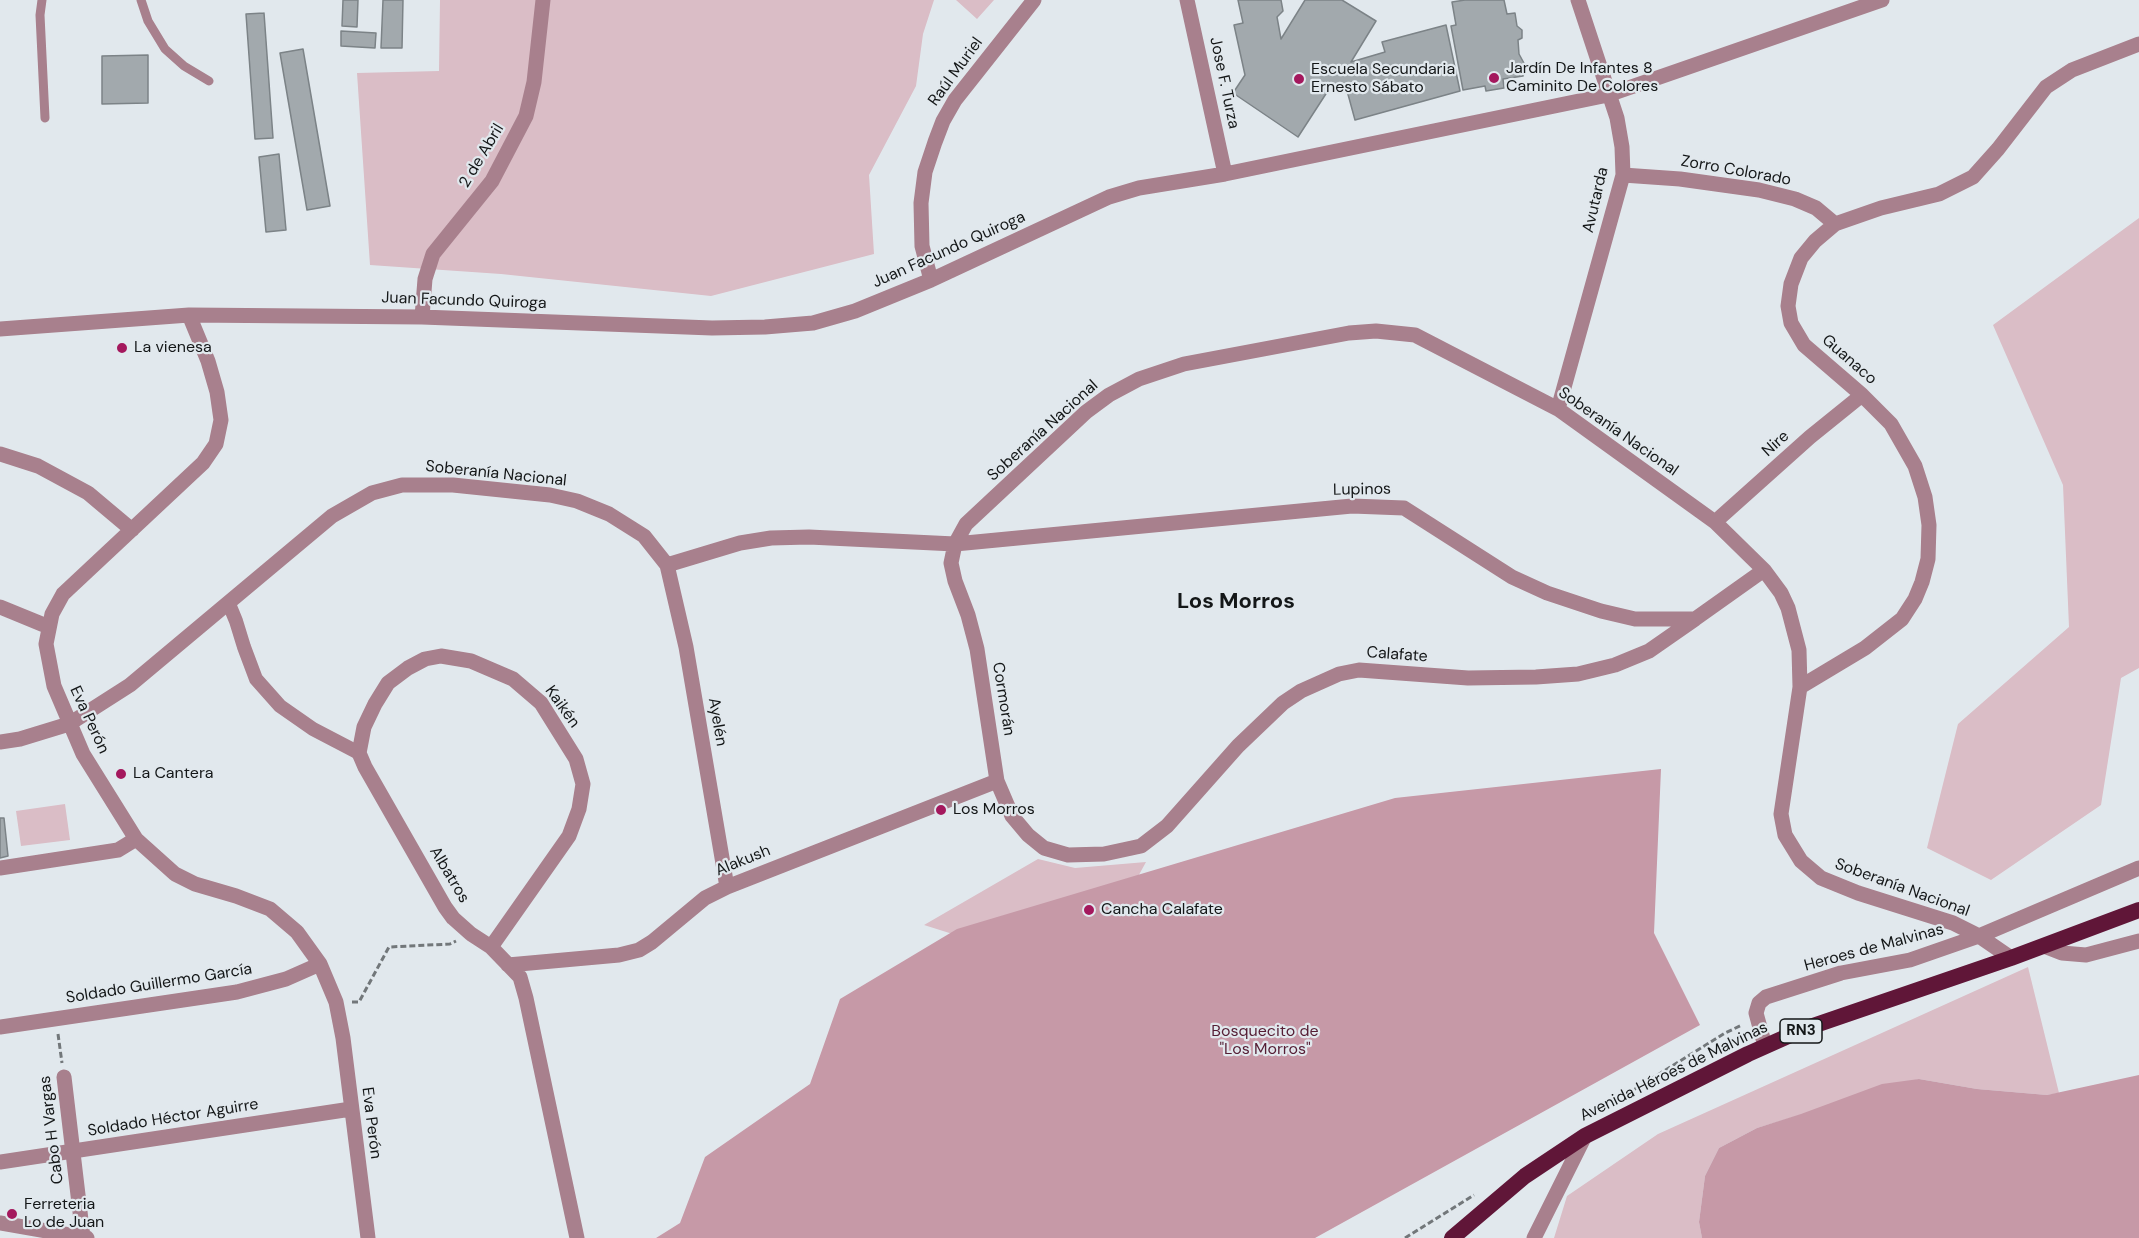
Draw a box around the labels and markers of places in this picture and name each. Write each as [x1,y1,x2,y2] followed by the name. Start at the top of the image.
[1506,59,1658,97] place label: Jardín De Infantes 8 Caminito De Colores
[1311,60,1455,98] place label: Escuela Secundaria Ernesto Sábato
[1487,71,1501,85] marker: Jardín De Infantes 8 Caminito De Colores
[1292,72,1306,86] marker: Escuela Secundaria Ernesto Sábato
[134,338,212,358] place label: La vienesa
[115,341,129,355] marker: La vienesa
[133,764,214,784] place label: La Cantera
[114,767,128,781] marker: La Cantera
[953,800,1035,820] place label: Los Morros
[934,803,948,817] marker: Los Morros
[1101,900,1223,920] place label: Cancha Calafate
[1082,903,1096,917] marker: Cancha Calafate
[24,1195,104,1233] place label: Ferreteria Lo de Juan
[5,1207,19,1221] marker: Ferreteria Lo de Juan

